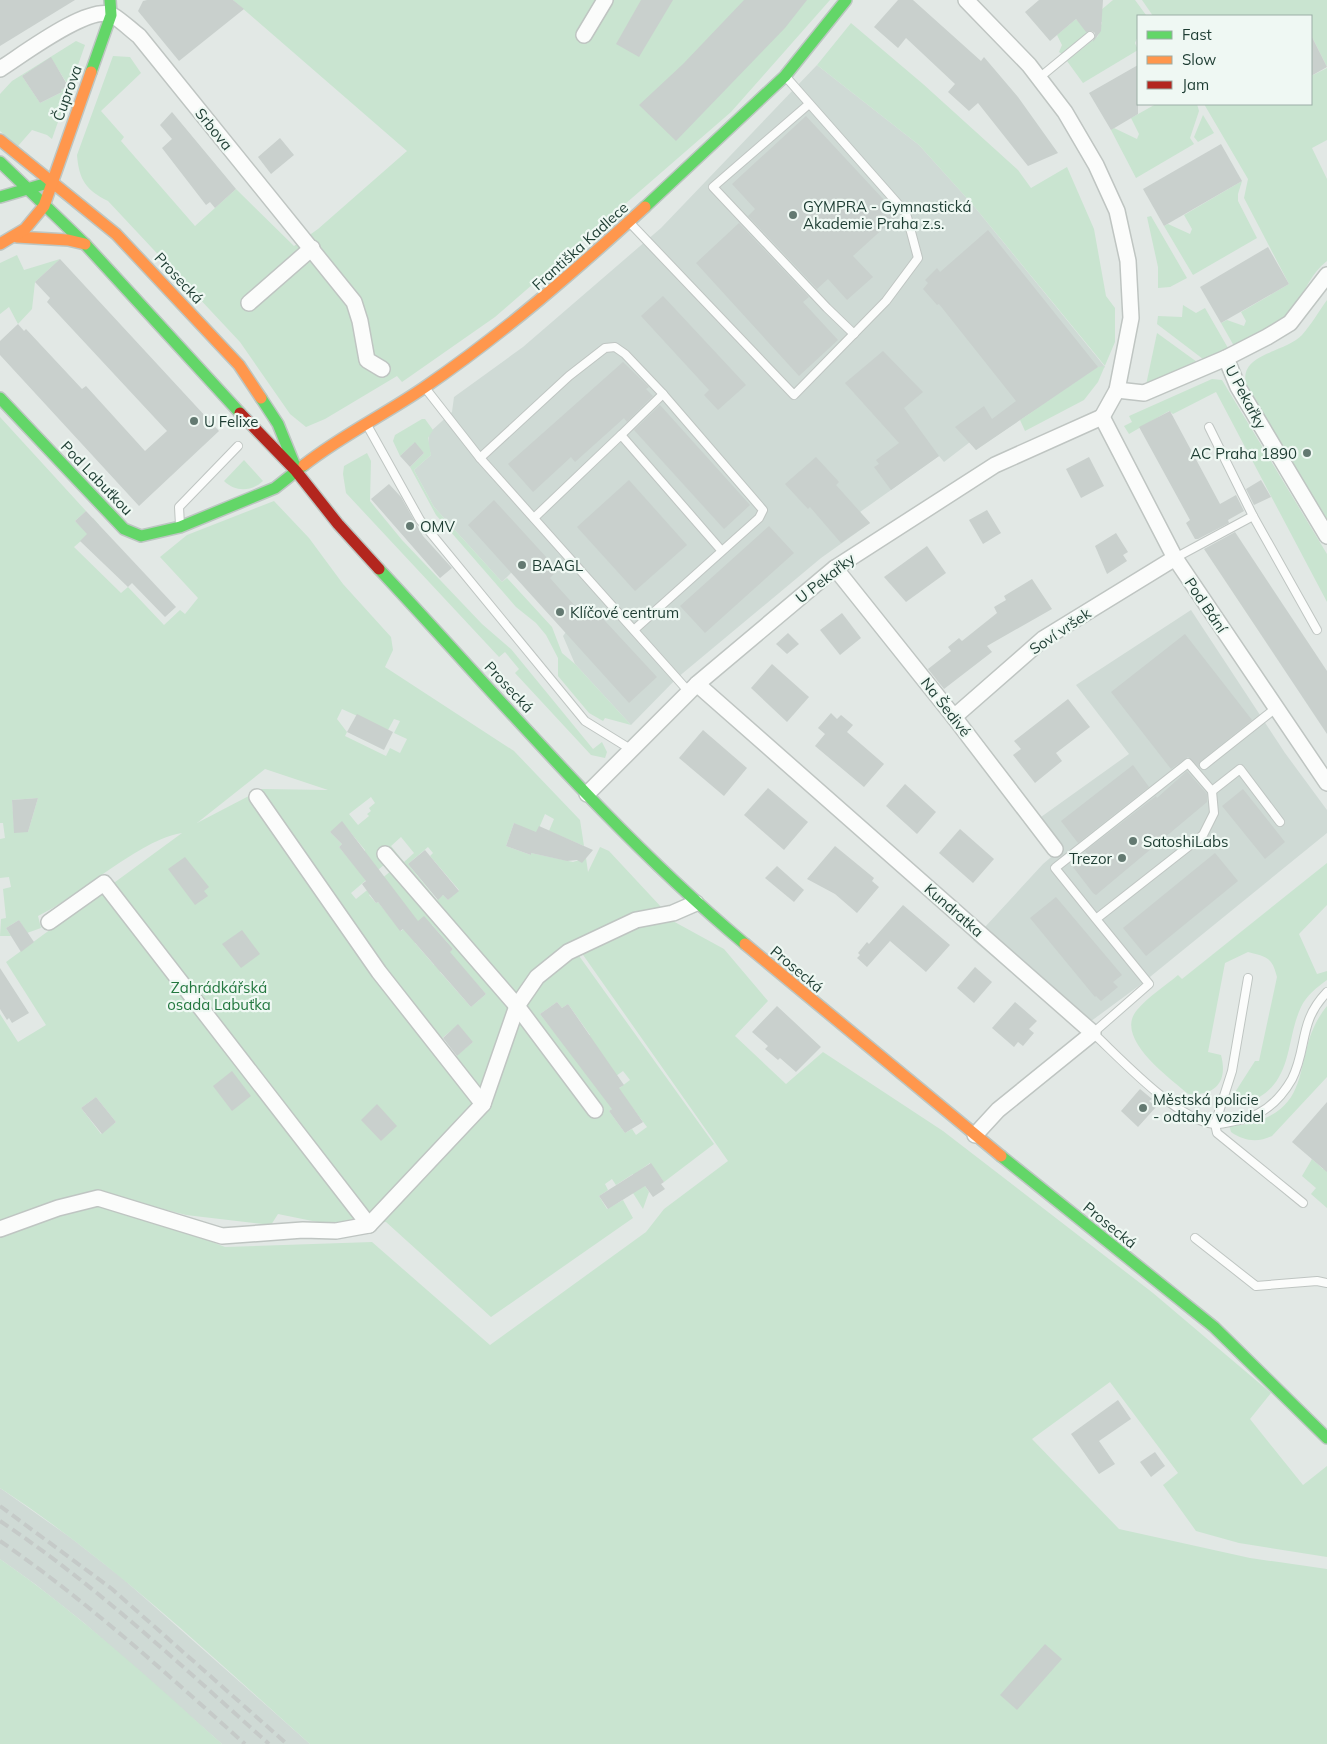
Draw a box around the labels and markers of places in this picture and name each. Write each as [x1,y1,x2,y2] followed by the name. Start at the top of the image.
[803,197,971,233] place label: GYMPRA - Gymnastická Akademie Praha z.s.
[787,209,799,221] marker: GYMPRA - Gymnastická Akademie Praha z.s.
[204,412,258,431] place label: U Felixe
[188,415,200,427] marker: U Felixe
[1190,444,1297,463] place label: AC Praha 1890
[1301,447,1313,459] marker: AC Praha 1890
[420,517,455,536] place label: OMV
[404,520,416,532] marker: OMV
[532,556,583,575] place label: BAAGL
[516,559,528,571] marker: BAAGL
[570,603,679,622] place label: Klíčové centrum
[554,606,566,618] marker: Klíčové centrum
[1143,832,1229,851] place label: SatoshiLabs
[1127,835,1139,847] marker: SatoshiLabs
[1069,849,1113,868] place label: Trezor
[1116,852,1128,864] marker: Trezor
[1153,1090,1264,1126] place label: Městská policie - odtahy vozidel
[1137,1102,1149,1114] marker: Městská policie - odtahy vozidel

